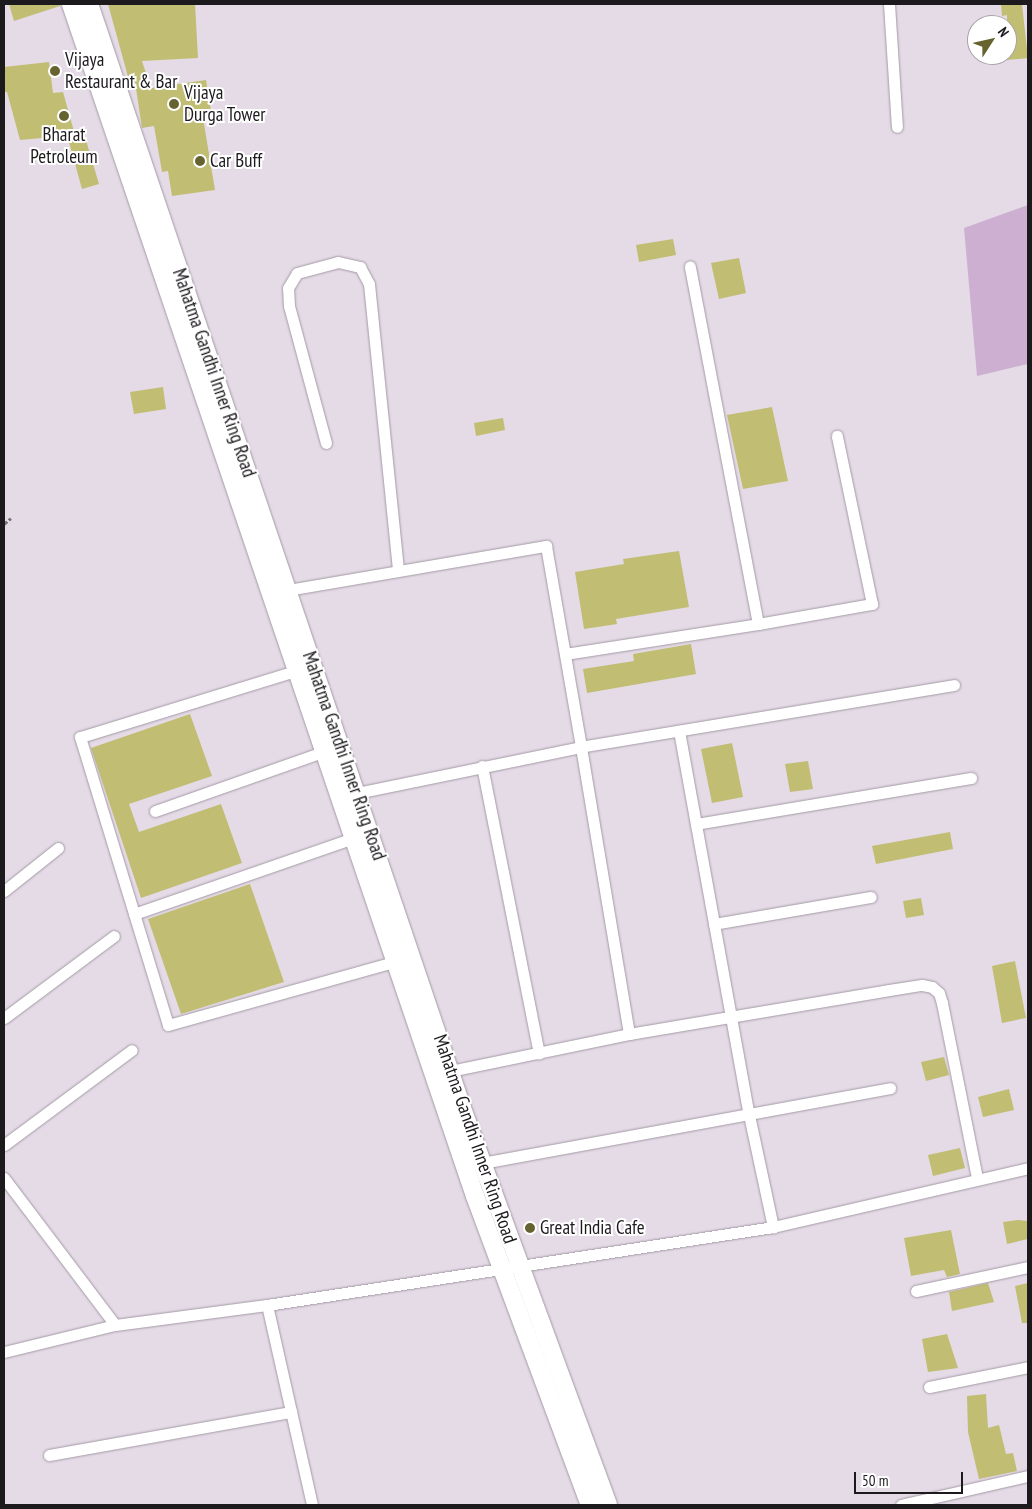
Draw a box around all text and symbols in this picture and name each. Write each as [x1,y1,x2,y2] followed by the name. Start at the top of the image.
[967,15,1017,65] north arrow
[994,24,1013,40] text: N
[65,49,177,93] place label: Vijaya Restaurant & Bar
[49,65,61,77] marker: Vijaya Restaurant & Bar
[184,82,266,126] place label: Vijaya Durga Tower
[168,98,180,110] marker: Vijaya Durga Tower
[58,110,70,122] marker: Bharat Petroleum
[30,124,98,168] place label: Bharat Petroleum
[210,150,262,172] place label: Car Buff
[194,155,206,167] marker: Car Buff
[168,266,260,480] street label: Mahatma Gandhi Inner Ring Road
[298,649,390,863] street label: Mahatma Gandhi Inner Ring Road
[429,1032,521,1246] street label: Mahatma Gandhi Inner Ring Road
[540,1217,645,1239] place label: Great India Cafe
[524,1222,536,1234] marker: Great India Cafe
[857,1462,966,1494] scale bar
[862,1471,888,1490] text: 50 m

